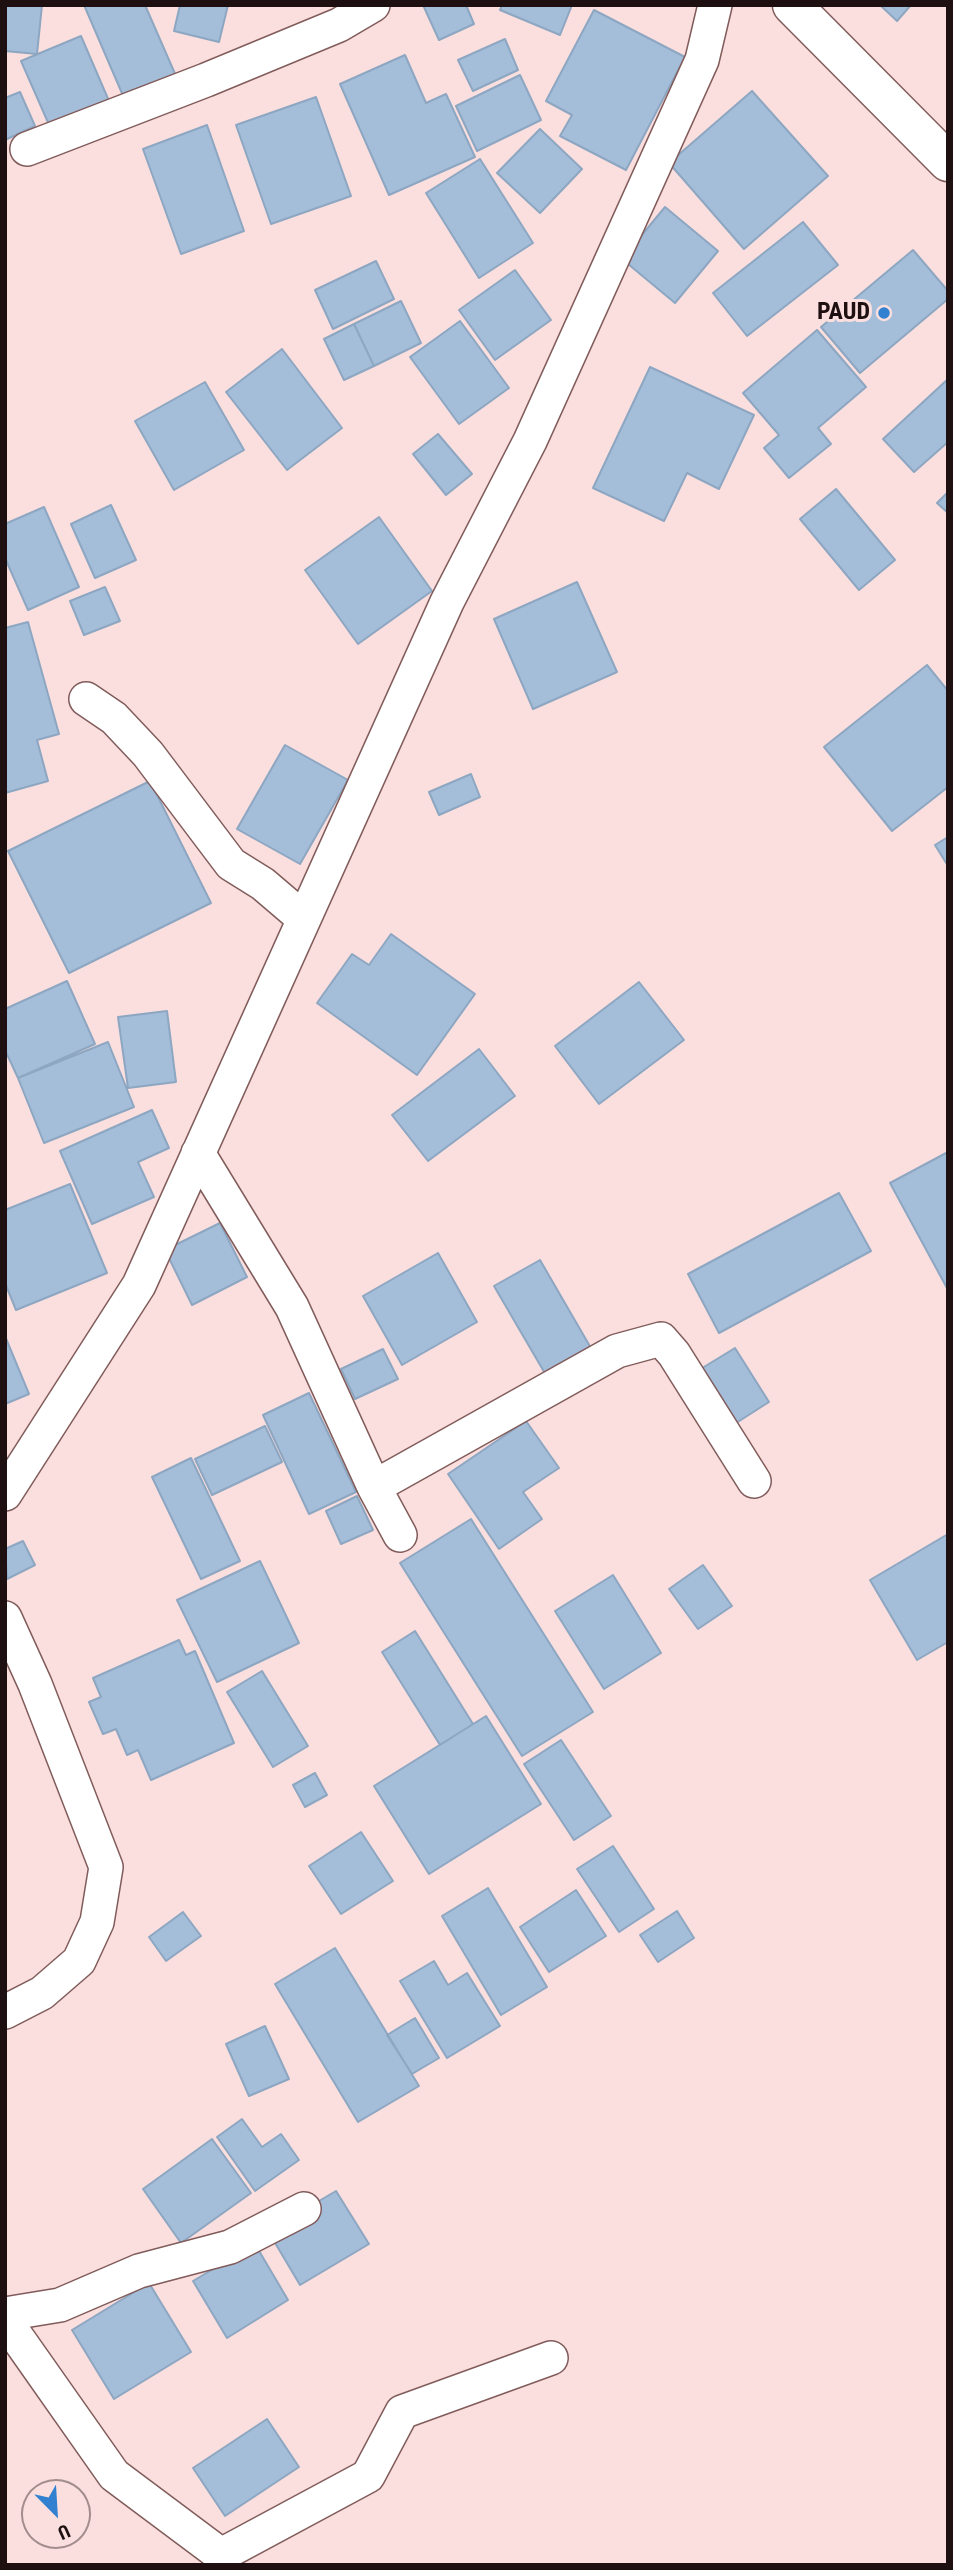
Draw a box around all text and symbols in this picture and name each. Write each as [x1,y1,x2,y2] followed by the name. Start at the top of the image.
[817,299,870,327] place label: PAUD
[876,305,892,321] marker: PAUD
[21,2479,91,2549] north arrow
[54,2519,74,2545] text: U

